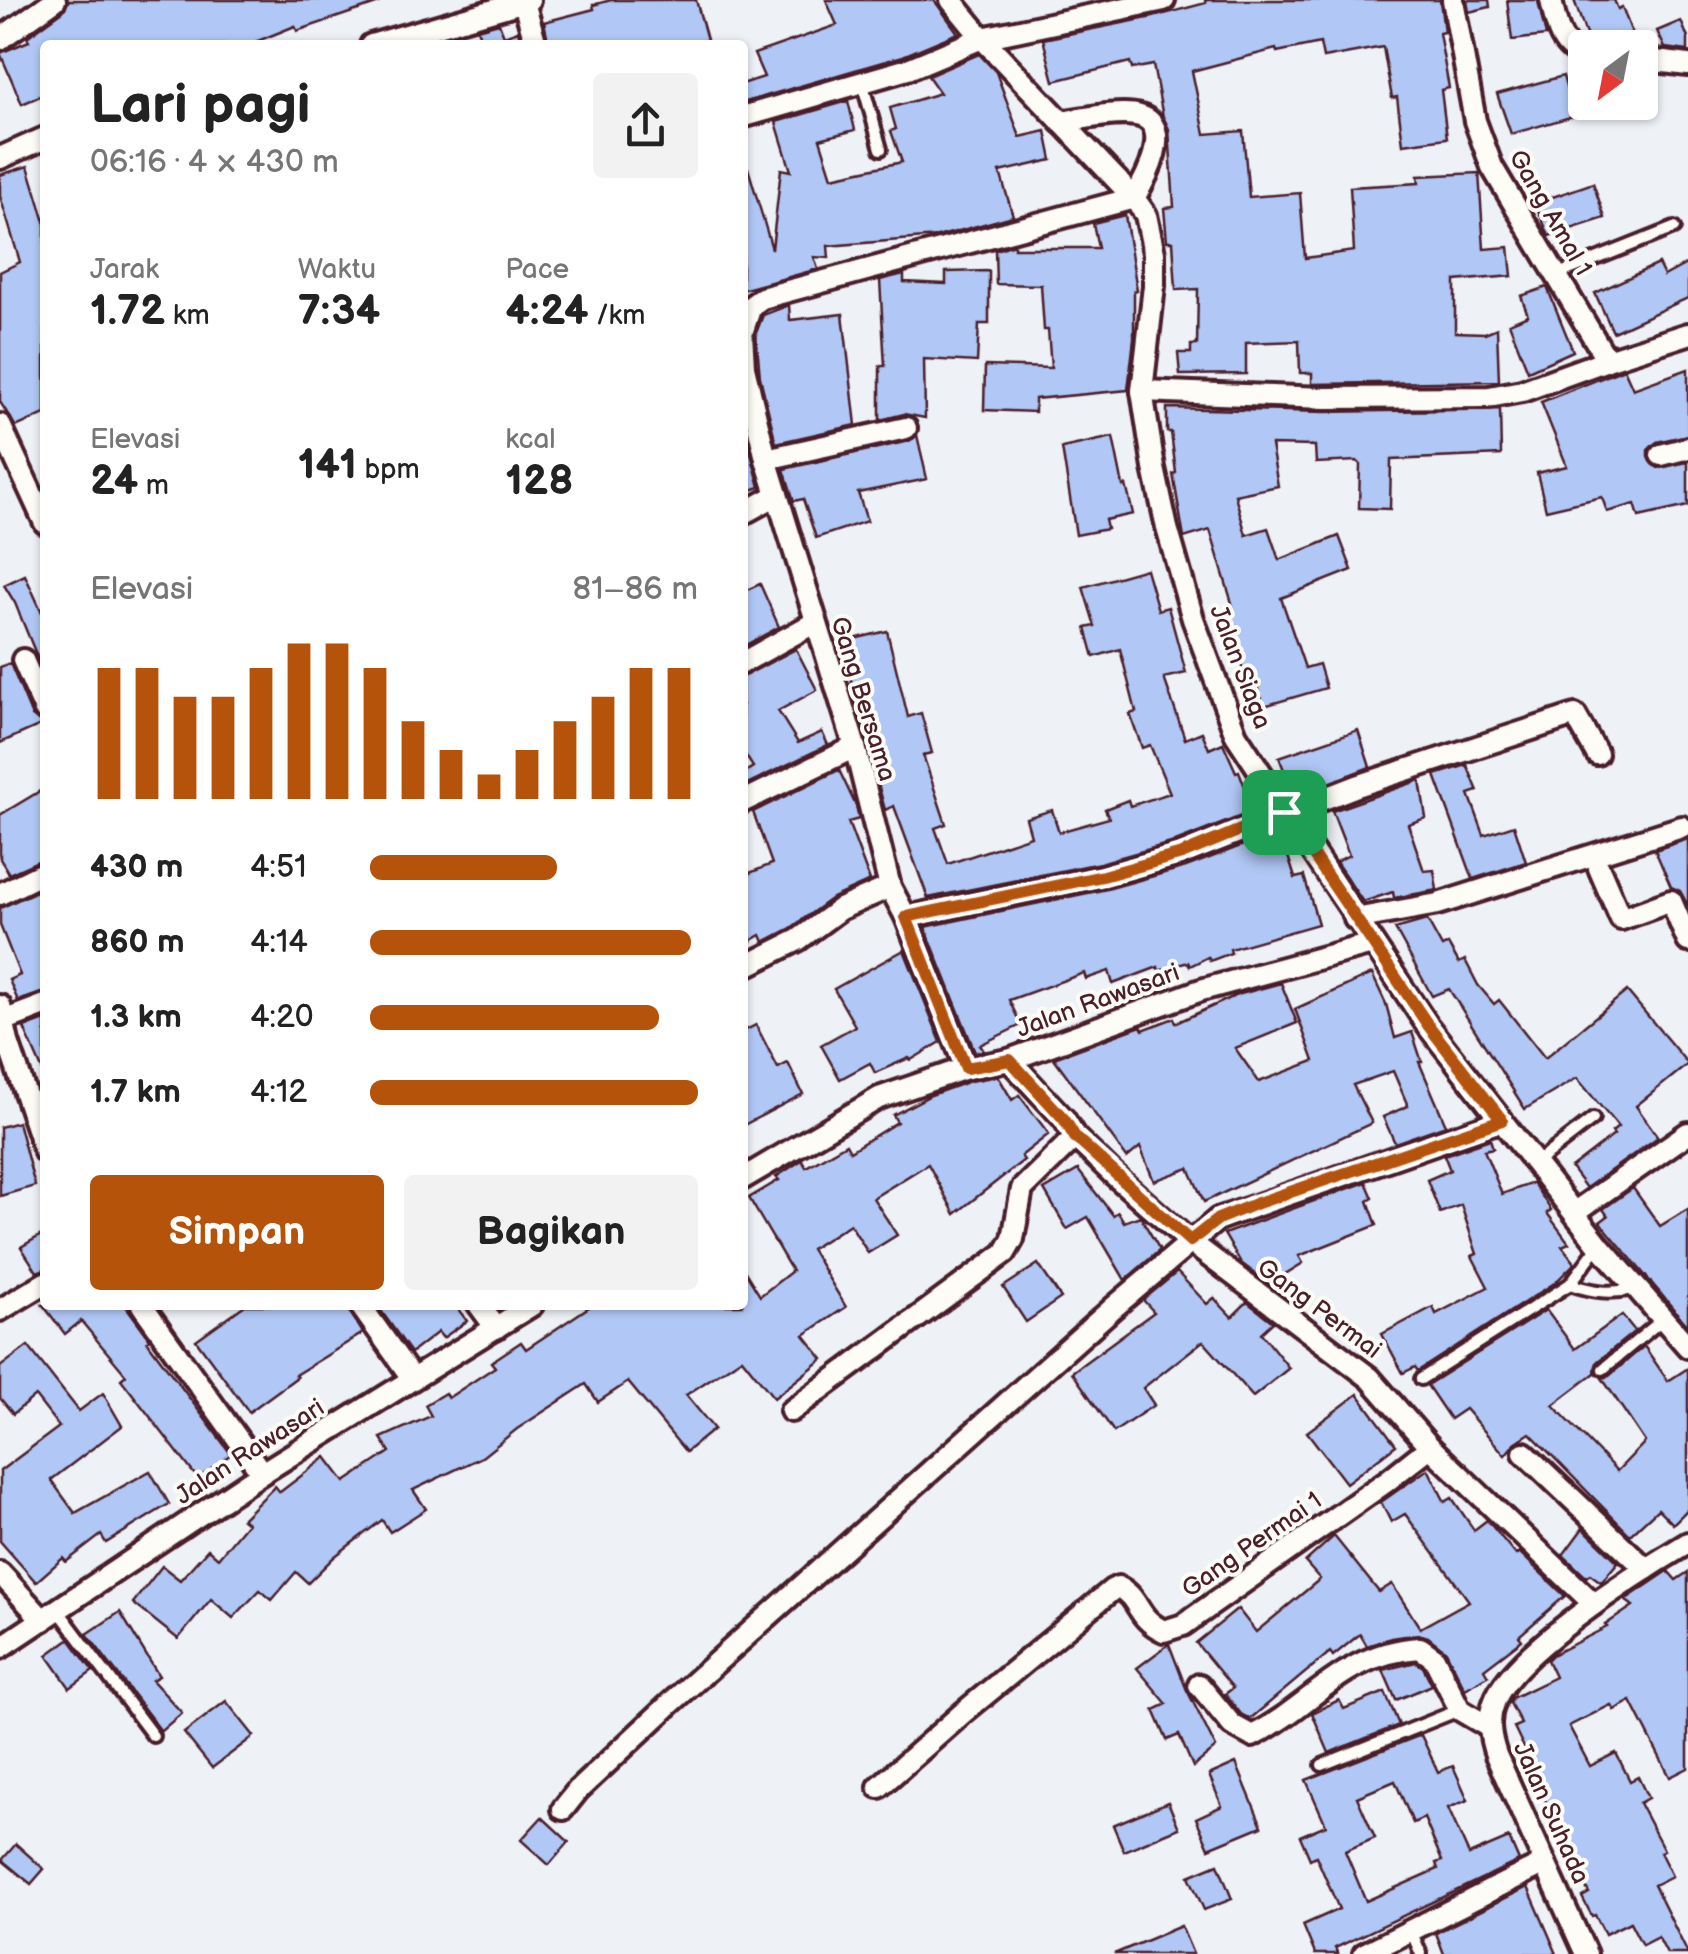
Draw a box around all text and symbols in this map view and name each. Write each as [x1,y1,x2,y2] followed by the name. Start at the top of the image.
[1568,30,1658,120] north arrow
[1568,30,1658,120] map controls
[90,72,310,139] text: Lari pagi
[593,73,698,178] button: share
[90,143,339,182] text: 06:16 · 4 × 430 m
[1502,145,1598,281] street label: Gang Amal 1
[90,253,159,286] text: Jarak
[298,253,376,286] text: Waktu
[505,253,569,286] text: Pace
[90,286,165,337] text: 1.72
[298,286,380,337] text: 7:34
[505,286,588,337] text: 4:24
[165,299,210,332] text: km
[588,299,646,332] text: /km
[90,423,180,456] text: Elevasi
[505,423,556,456] text: kcal
[298,440,357,491] text: 141
[357,453,420,486] text: bpm
[90,456,138,507] text: 24
[505,456,573,507] text: 128
[138,469,169,502] text: m
[90,570,193,609] text: Elevasi
[573,570,698,609] text: 81–86 m
[1202,601,1278,733] street label: Jalan Siaga
[823,613,903,785] street label: Gang Bersama
[1242,770,1327,855] pin
[1257,785,1312,840] icon: arrive
[90,848,183,887] text: 430 m
[250,848,307,887] text: 4:51
[90,923,185,962] text: 860 m
[250,923,308,962] text: 4:14
[1012,957,1184,1045] street label: Jalan Rawasari
[90,998,182,1037] text: 1.3 km
[250,998,314,1037] text: 4:20
[90,1073,181,1112] text: 1.7 km
[250,1073,307,1112] text: 4:12
[90,1175,384,1290] button: Simpan
[404,1175,698,1290] button: Bagikan
[1251,1252,1387,1366] street label: Gang Permai
[170,1392,330,1512] street label: Jalan Rawasari
[1176,1485,1328,1605] street label: Gang Permai 1
[1506,1737,1596,1889] street label: Jalan Suhada

